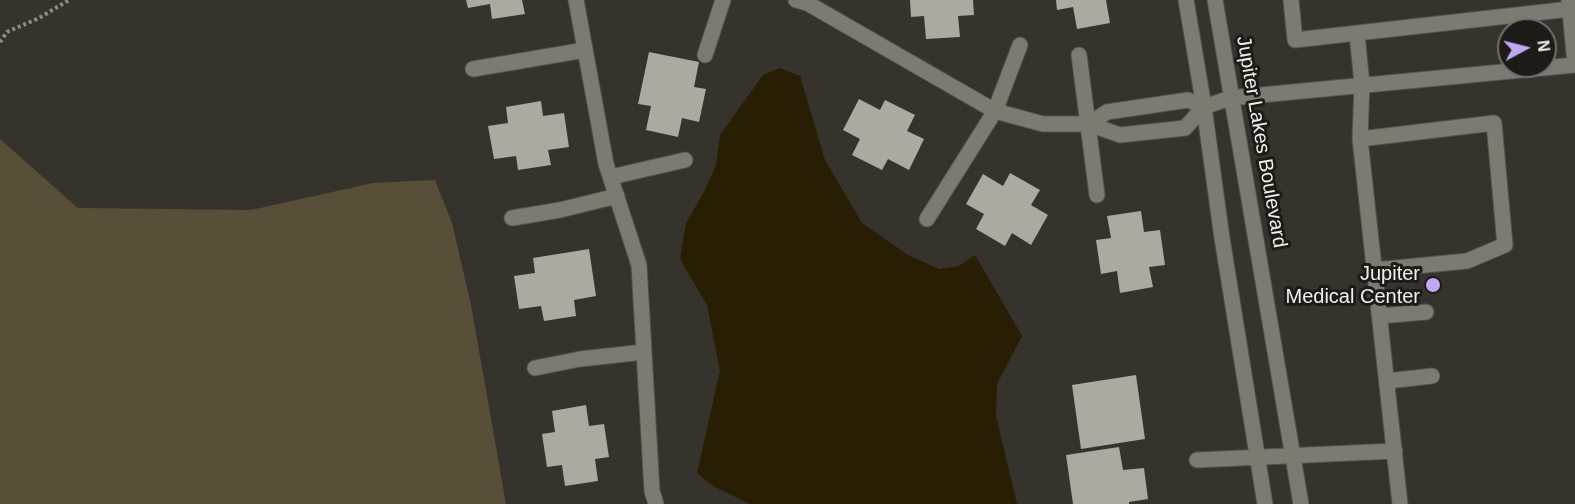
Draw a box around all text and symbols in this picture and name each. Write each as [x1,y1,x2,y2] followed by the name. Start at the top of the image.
[1497,18,1557,78] north arrow
[1231,34,1291,250] street label: Jupiter Lakes Boulevard
[1534,39,1553,53] text: N
[1285,262,1420,309] place label: Jupiter Medical Center
[1424,276,1442,294] marker: Jupiter Medical Center

